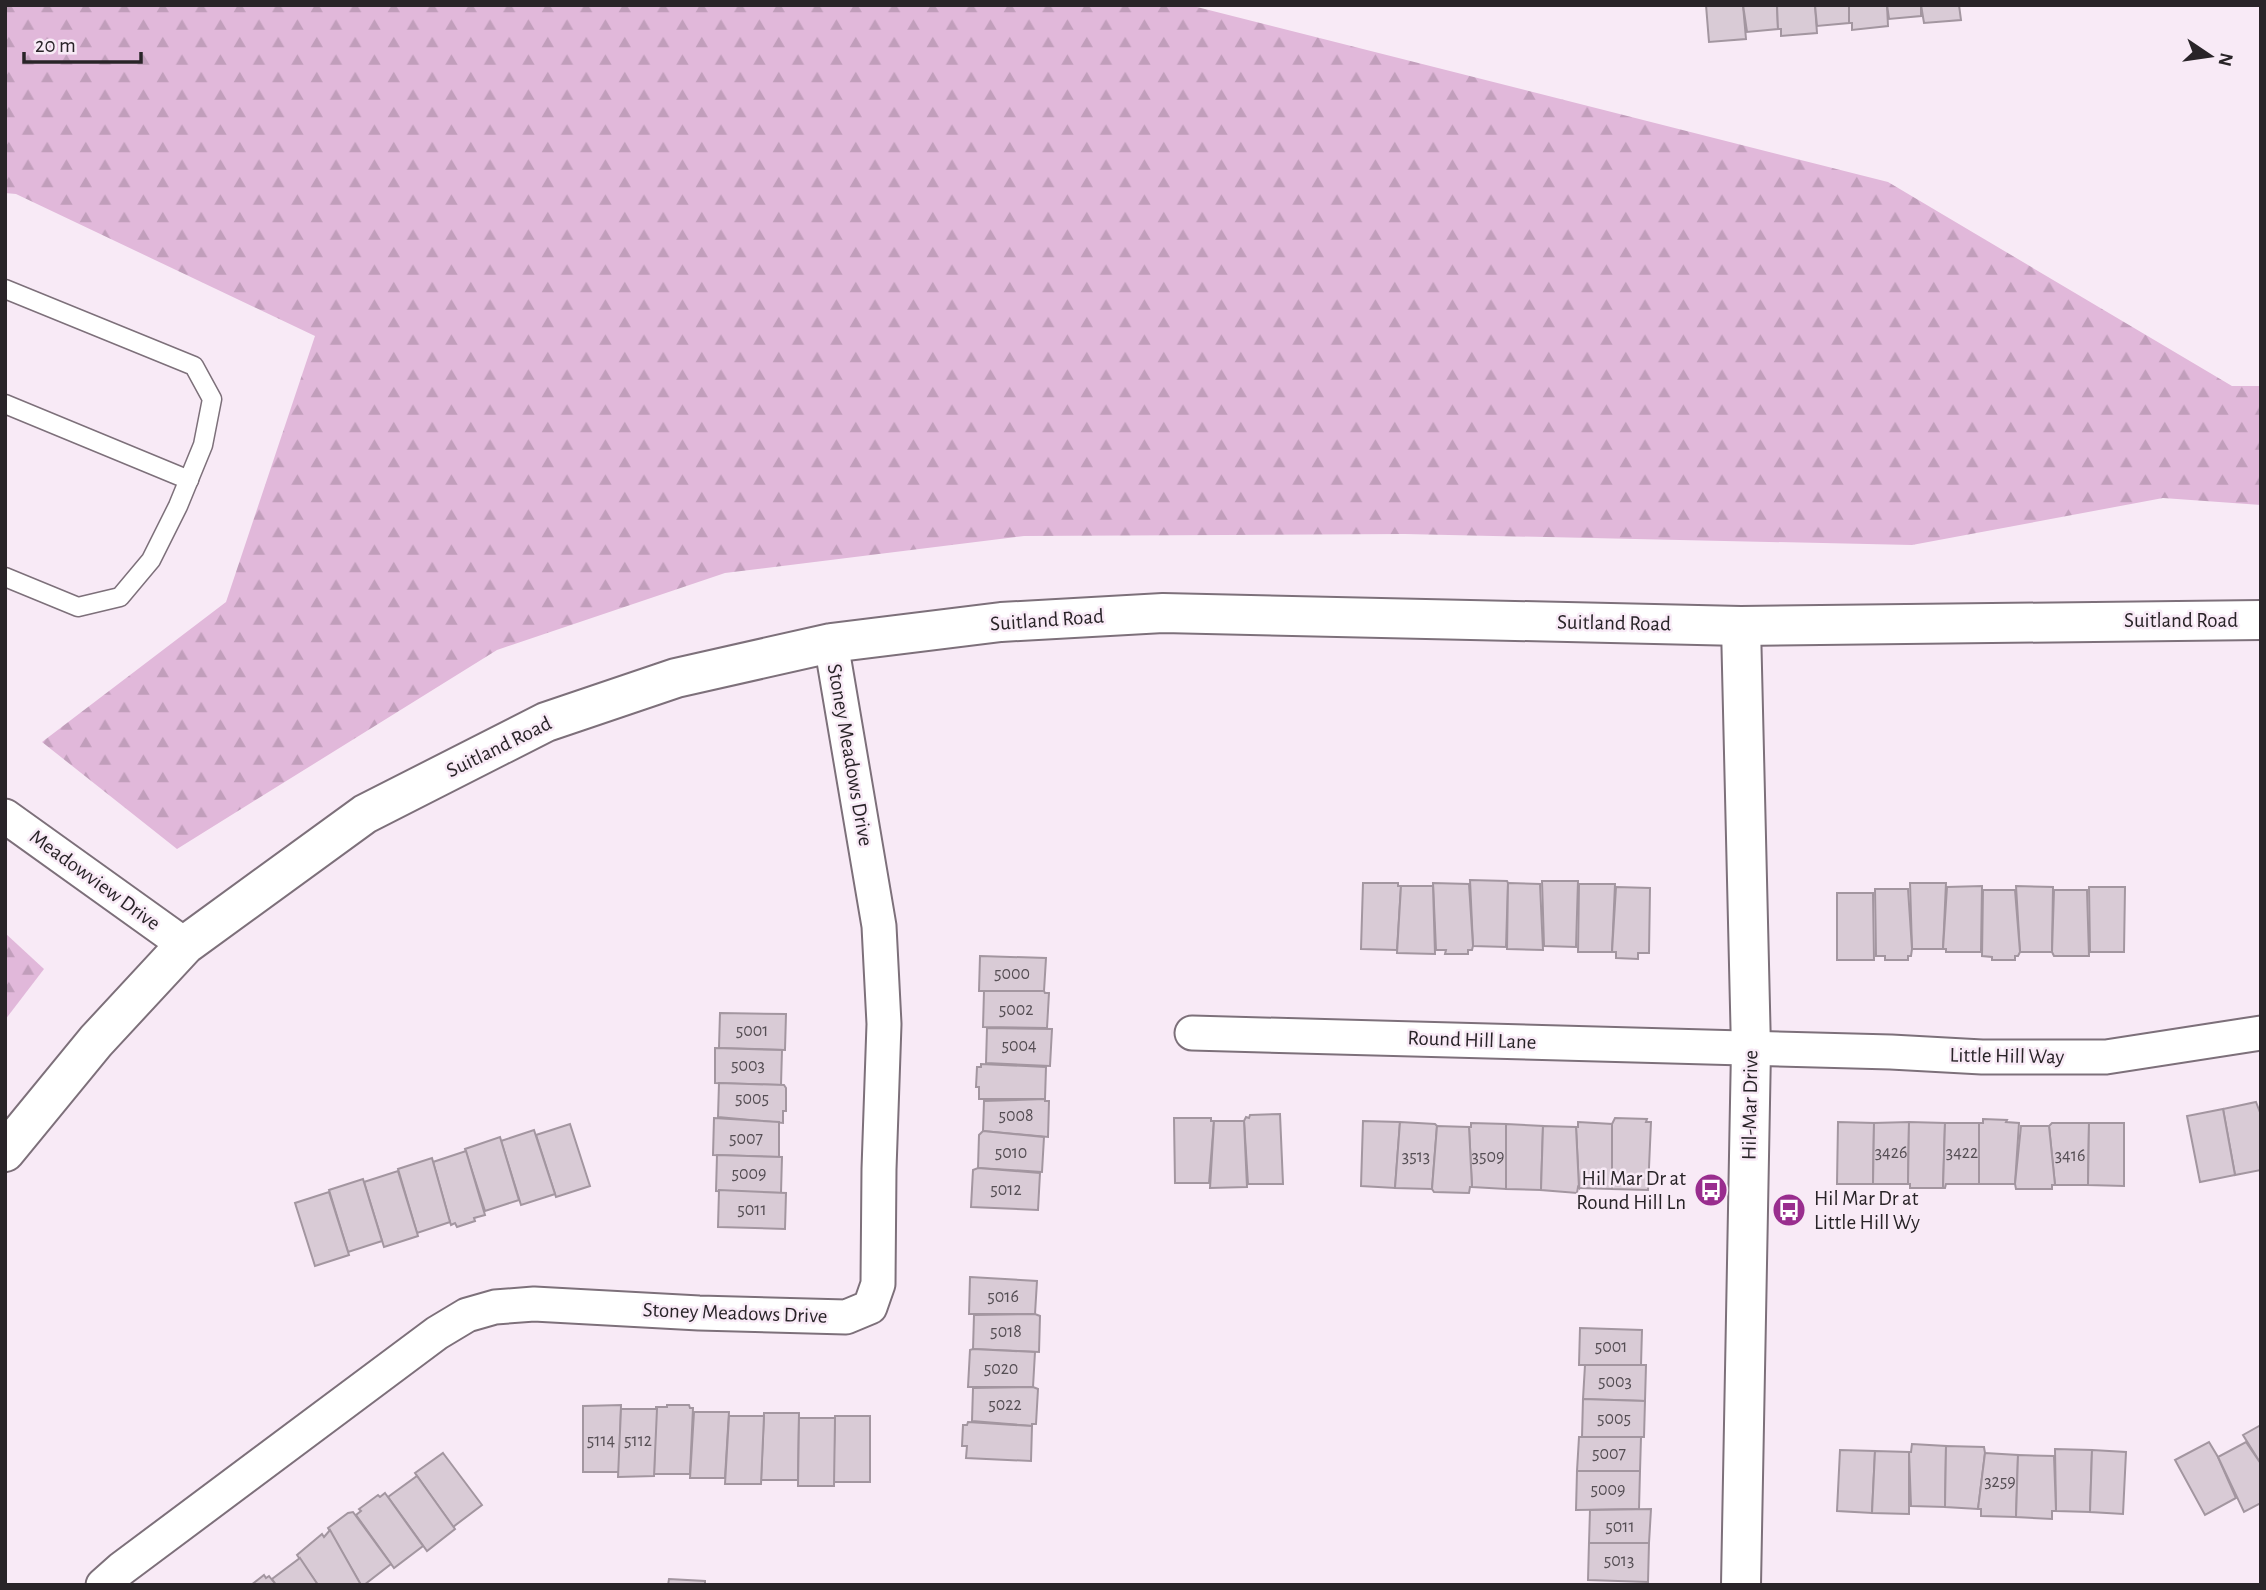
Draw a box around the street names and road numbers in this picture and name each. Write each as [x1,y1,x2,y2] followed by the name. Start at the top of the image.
[989,606,1105,634] street label: Suitland Road
[2124,610,2238,631] street label: Suitland Road
[1557,612,1671,634] street label: Suitland Road
[824,662,876,848] street label: Stoney Meadows Drive
[443,713,555,781] street label: Suitland Road
[26,826,164,934] street label: Meadowview Drive
[1407,1027,1537,1053] street label: Round Hill Lane
[1949,1044,2065,1068] street label: Little Hill Way
[1739,1050,1761,1160] street label: Hil-Mar Drive
[642,1299,828,1327] street label: Stoney Meadows Drive

